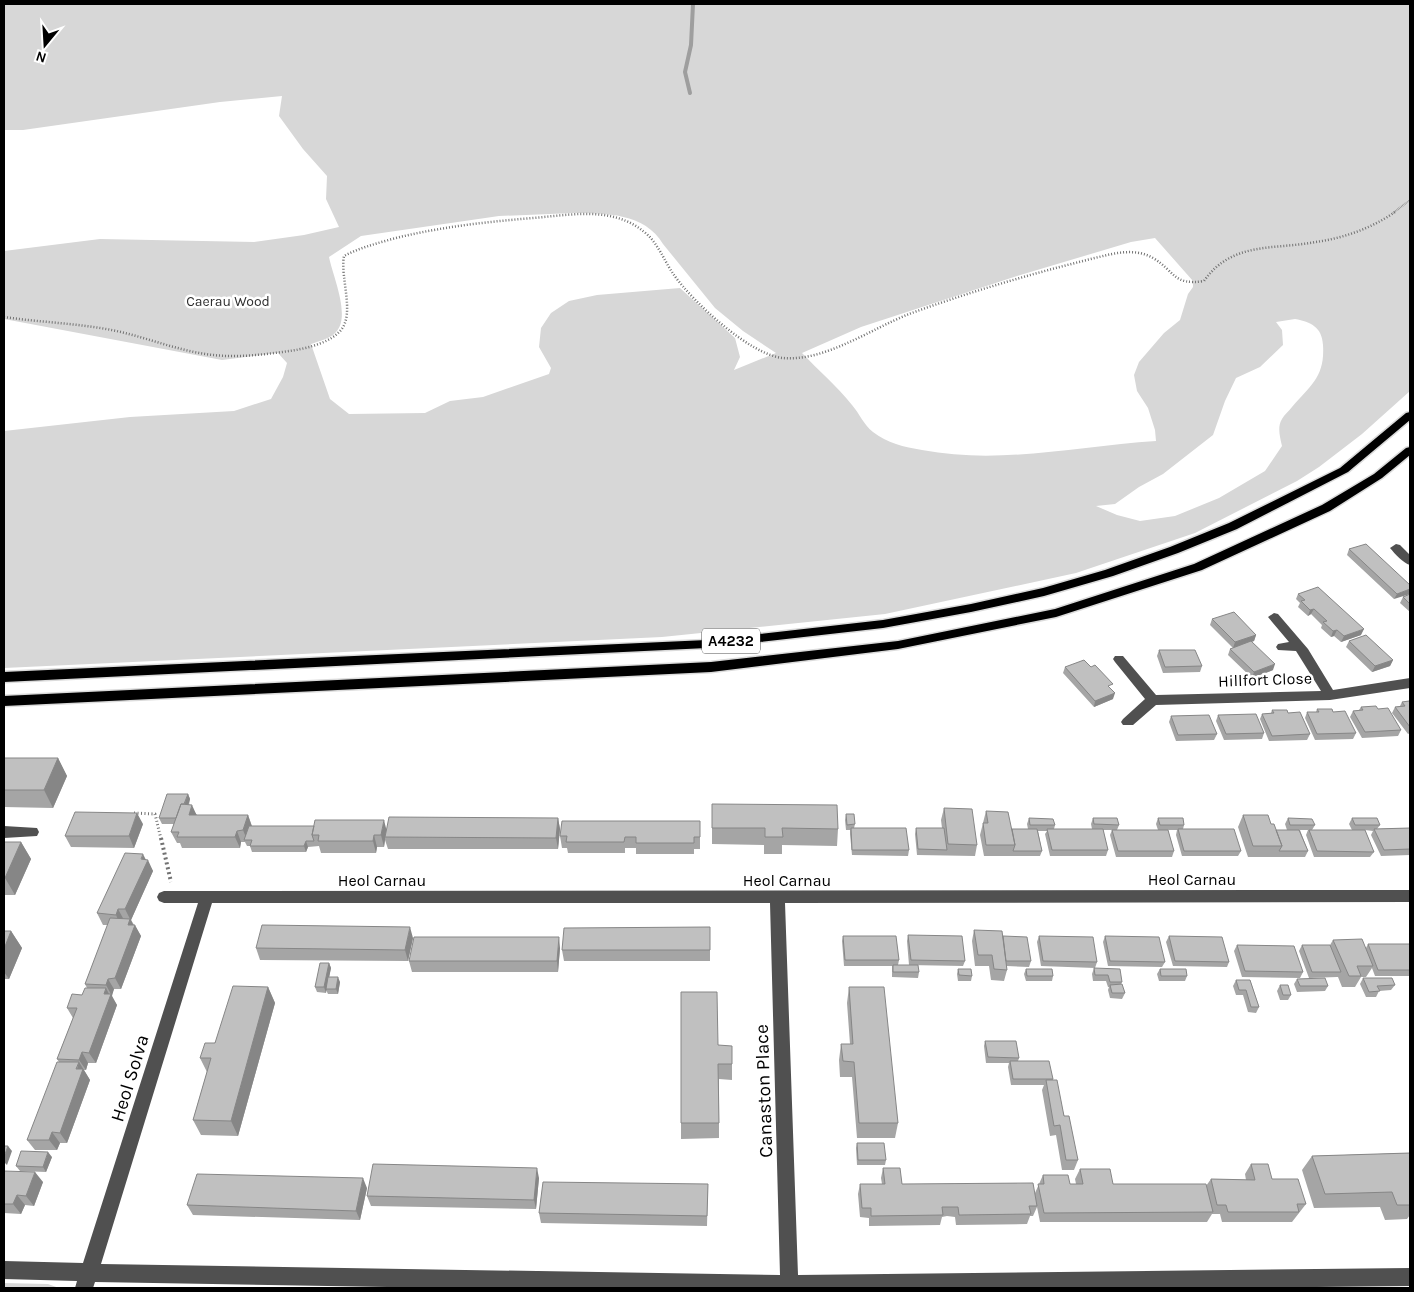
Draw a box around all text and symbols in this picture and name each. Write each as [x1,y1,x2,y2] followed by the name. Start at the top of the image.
[20,20,70,70] north arrow
[34,47,49,67] text: N
[186,293,270,310] park label: Caerau Wood
[702,628,760,654] road number: A4232
[1218,668,1312,691] street label: Hillfort Close
[1148,870,1236,889] street label: Heol Carnau
[338,871,426,890] street label: Heol Carnau
[743,871,831,890] street label: Heol Carnau
[751,1024,777,1158] street label: Canaston Place
[106,1032,154,1124] street label: Heol Solva

